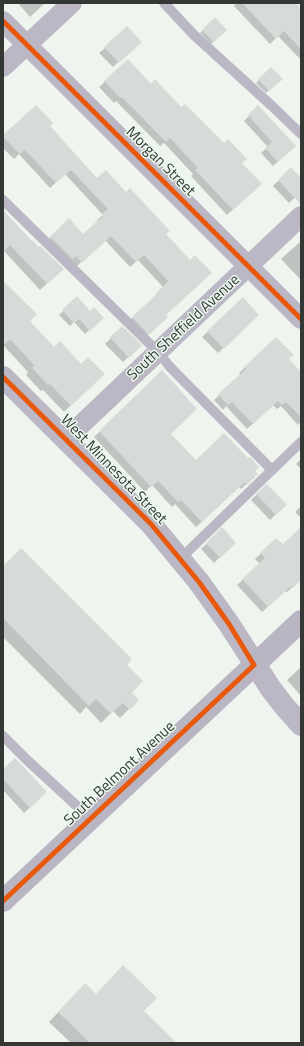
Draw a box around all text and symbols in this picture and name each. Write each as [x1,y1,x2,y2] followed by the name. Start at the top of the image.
[122,124,198,200] street label: Morgan Street
[124,271,244,385] street label: South Sheffield Avenue
[56,412,170,528] street label: West Minnesota Street
[61,718,179,830] street label: South Belmont Avenue

